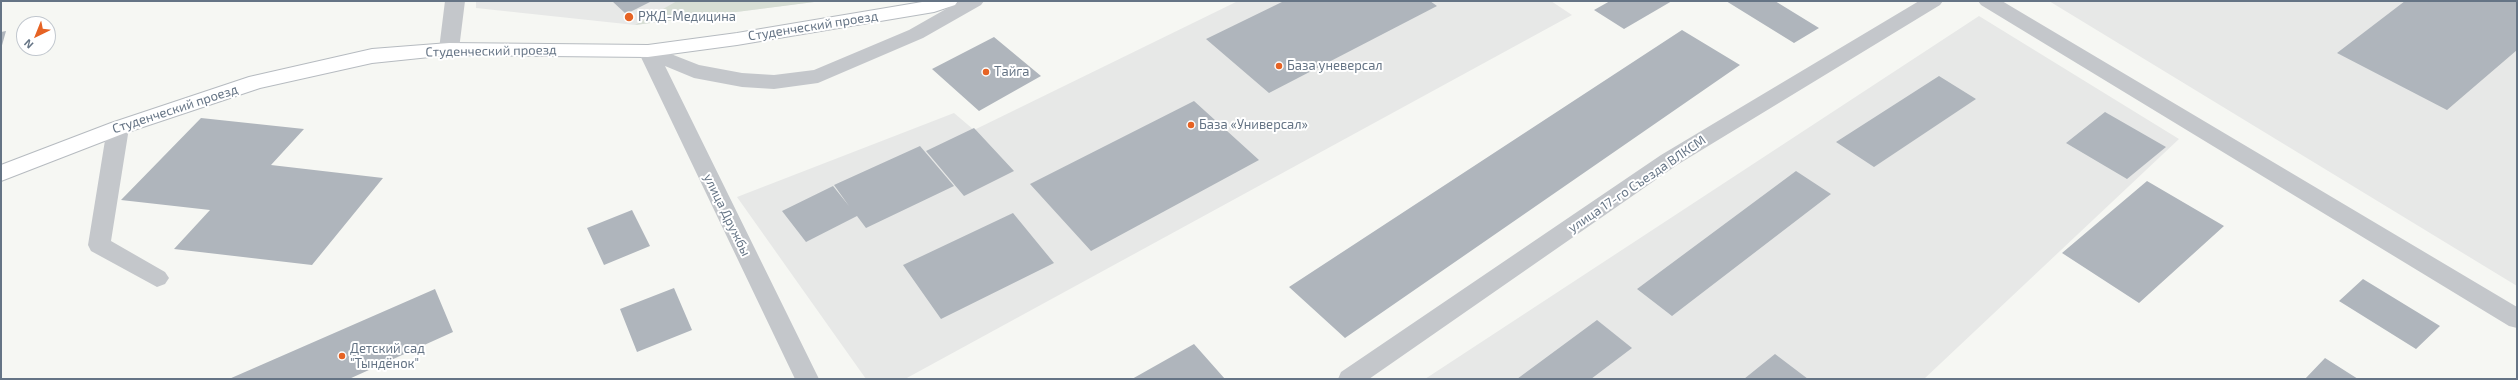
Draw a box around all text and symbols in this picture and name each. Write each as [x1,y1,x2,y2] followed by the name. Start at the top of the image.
[747,8,879,44] street label: Студенческий проезд
[638,9,736,25] place label: РЖД-Медицина
[623,11,635,23] marker: РЖД-Медицина
[16,16,56,56] north arrow
[21,37,36,52] text: N
[425,42,557,60] street label: Студенческий проезд
[1287,58,1383,74] place label: База уневерсал
[1274,61,1284,71] marker: База уневерсал
[994,64,1030,80] place label: Тайга
[981,67,991,77] marker: Тайга
[110,81,240,137] street label: Студенческий проезд
[1199,117,1308,133] place label: База «Универсал»
[1186,120,1196,130] marker: База «Универсал»
[1565,132,1709,236] street label: улица 17-го Съезда ВЛКСМ
[700,171,754,259] street label: улица Дружбы
[350,341,425,372] place label: Детский сад "Тындёнок"
[337,351,347,361] marker: Детский сад "Тындёнок"

